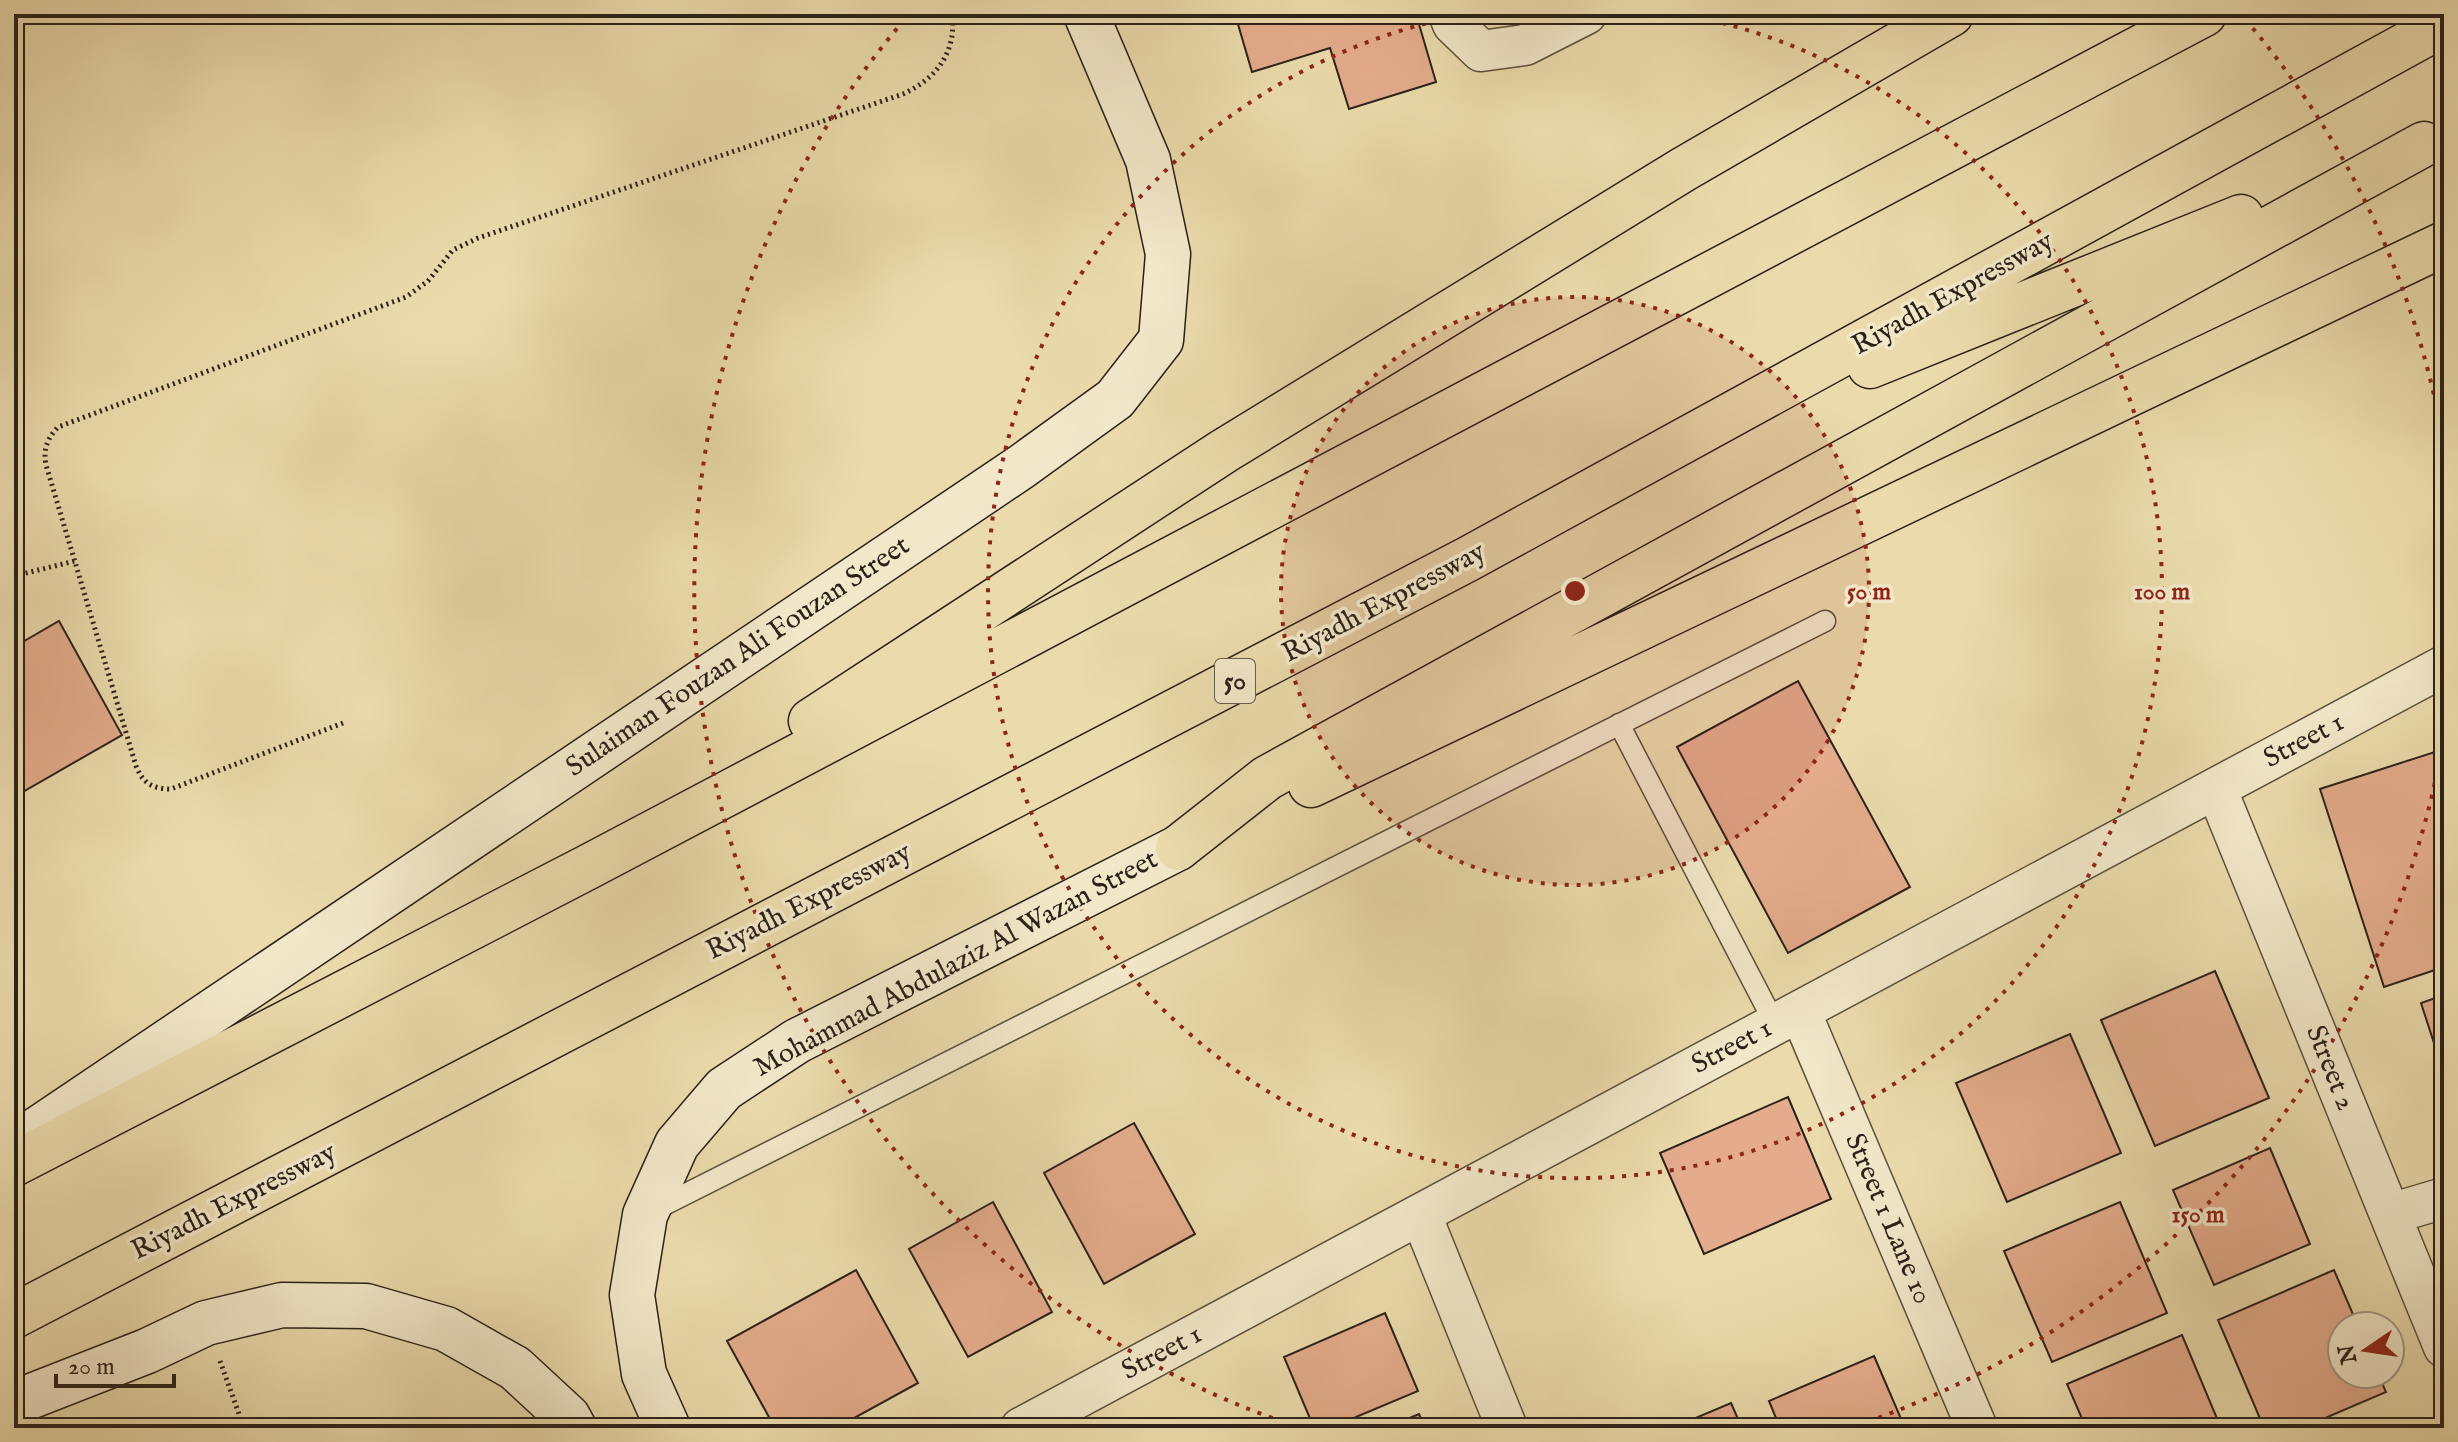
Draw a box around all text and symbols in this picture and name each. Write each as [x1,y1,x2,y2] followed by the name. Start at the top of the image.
[1846,224,2060,364] street label: Riyadh Expressway
[560,529,917,785] street label: Sulaiman Fouzan Ali Fouzan Street
[1276,535,1492,671] street label: Riyadh Expressway
[1561,577,1589,605] centre of rings
[1847,577,1892,608] text: 50 m
[2134,577,2191,608] text: 100 m
[1215,659,1255,703] road number: 50
[2258,705,2350,777] street label: Street 1
[701,835,917,969] street label: Riyadh Expressway
[748,842,1164,1086] street label: Mohammad Abdulaziz Al Wazan Street
[1686,1011,1778,1083] street label: Street 1
[2297,1020,2363,1116] street label: Street 2
[1836,1128,1940,1310] street label: Street 1 Lane 10
[126,1135,342,1269] street label: Riyadh Expressway
[2171,1200,2225,1231] text: 150 m
[2326,1310,2406,1390] north arrow
[1116,1317,1208,1389] street label: Street 1
[56,1338,174,1388] scale bar
[2333,1342,2364,1367] text: N
[68,1352,115,1383] text: 20 m

